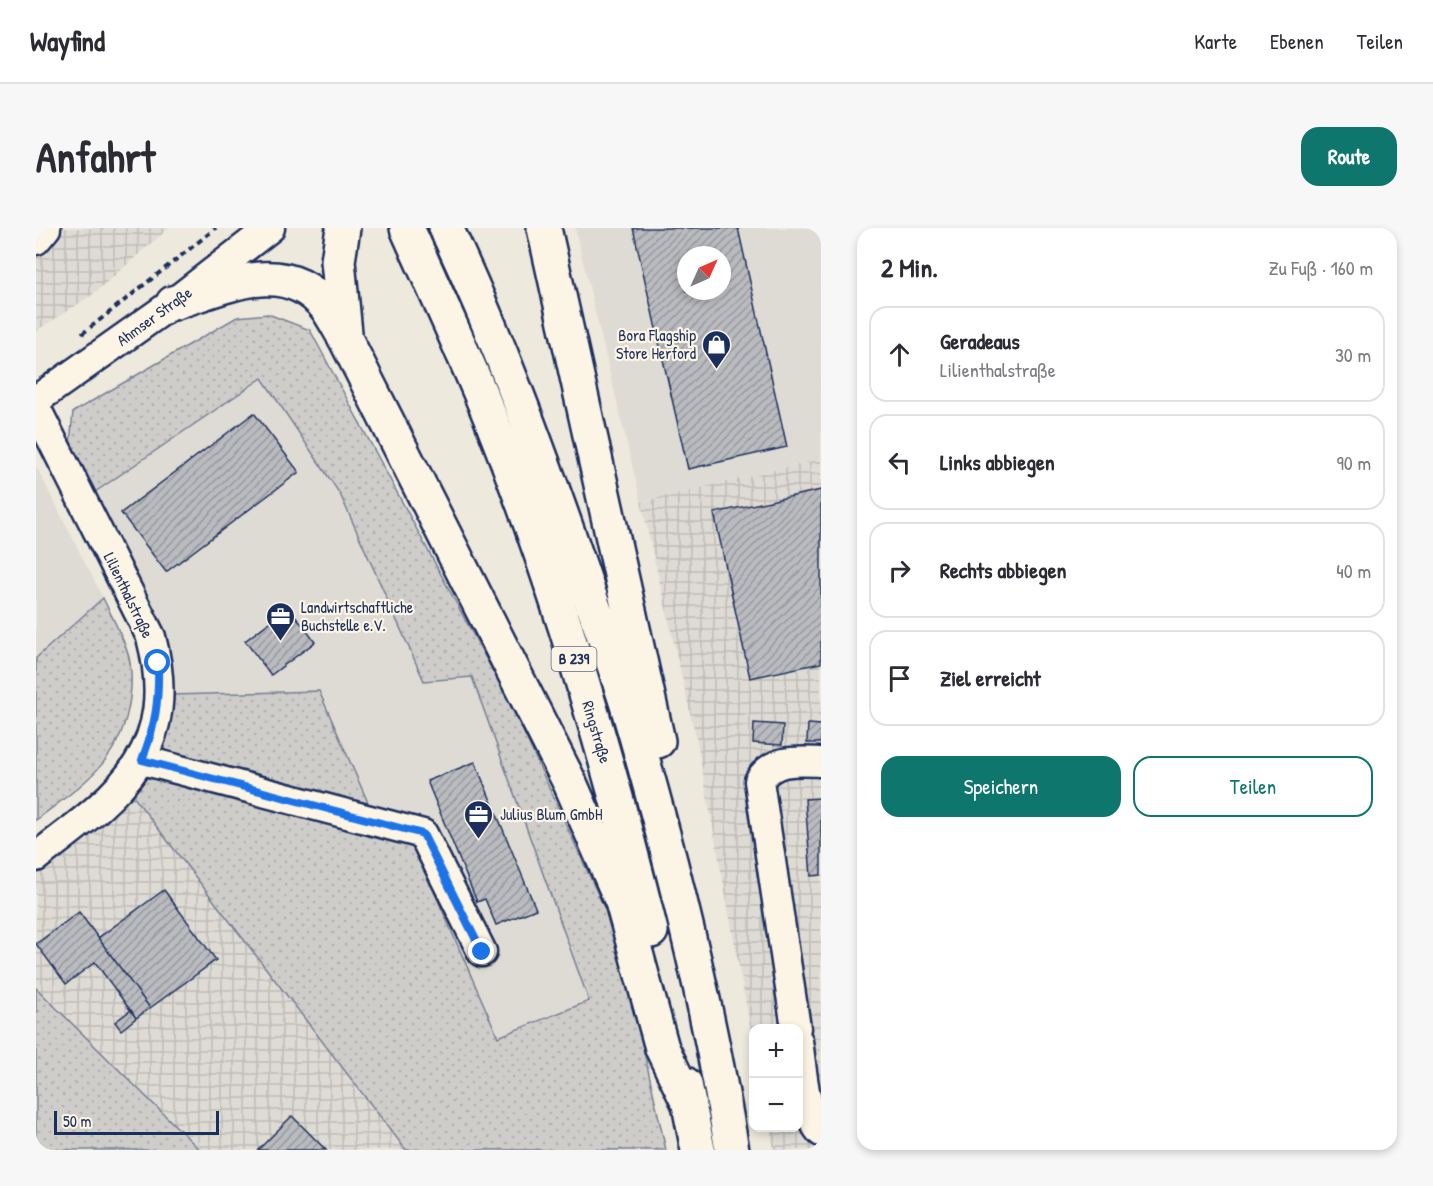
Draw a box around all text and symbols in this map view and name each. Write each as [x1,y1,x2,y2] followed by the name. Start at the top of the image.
[30,22,105,60] text: Wayfind
[1194,27,1237,56] text: Karte
[1270,27,1324,56] text: Ebenen
[1357,27,1403,56] text: Teilen
[1301,127,1397,186] button: Route
[36,128,155,185] text: Anfahrt
[677,246,731,300] north arrow
[881,250,938,285] text: 2 Min.
[1269,254,1373,281] text: Zu Fuß · 160 m
[112,281,197,351] street label: Ahmser Straße
[616,324,696,364] place label: Bora Flagship Store Herford
[940,326,1020,356] text: Geradeaus
[701,328,733,370] shop icon: Bora Flagship Store Herford
[883,338,916,371] icon: ahead
[1335,341,1371,368] text: 30 m
[940,356,1056,383] text: Lilienthalstraße
[883,446,916,479] icon: left
[940,447,1055,477] text: Links abbiegen
[1337,449,1371,476] text: 90 m
[99,549,159,642] street label: Lilienthalstraße
[883,554,916,587] icon: right
[940,555,1067,585] text: Rechts abbiegen
[1336,557,1371,584] text: 40 m
[301,596,414,636] place label: Landwirtschaftliche Buchstelle e.V.
[264,600,296,642] office icon: Landwirtschaftliche Buchstelle e.V.
[552,647,596,671] road number: B 239
[144,649,170,675] route start
[883,662,916,695] icon: arrive
[940,663,1040,693] text: Ziel erreicht
[577,698,617,766] street label: Ringstraße
[881,756,1121,817] button: Speichern
[1133,756,1373,817] button: Teilen
[463,798,495,840] office icon: Julius Blum GmbH
[500,803,602,825] place label: Julius Blum GmbH
[468,938,494,964] route end
[749,1024,803,1132] map controls
[749,1024,803,1078] button: +
[749,1078,803,1132] button: −
[54,1108,219,1136] scale bar
[63,1110,92,1132] text: 50 m

